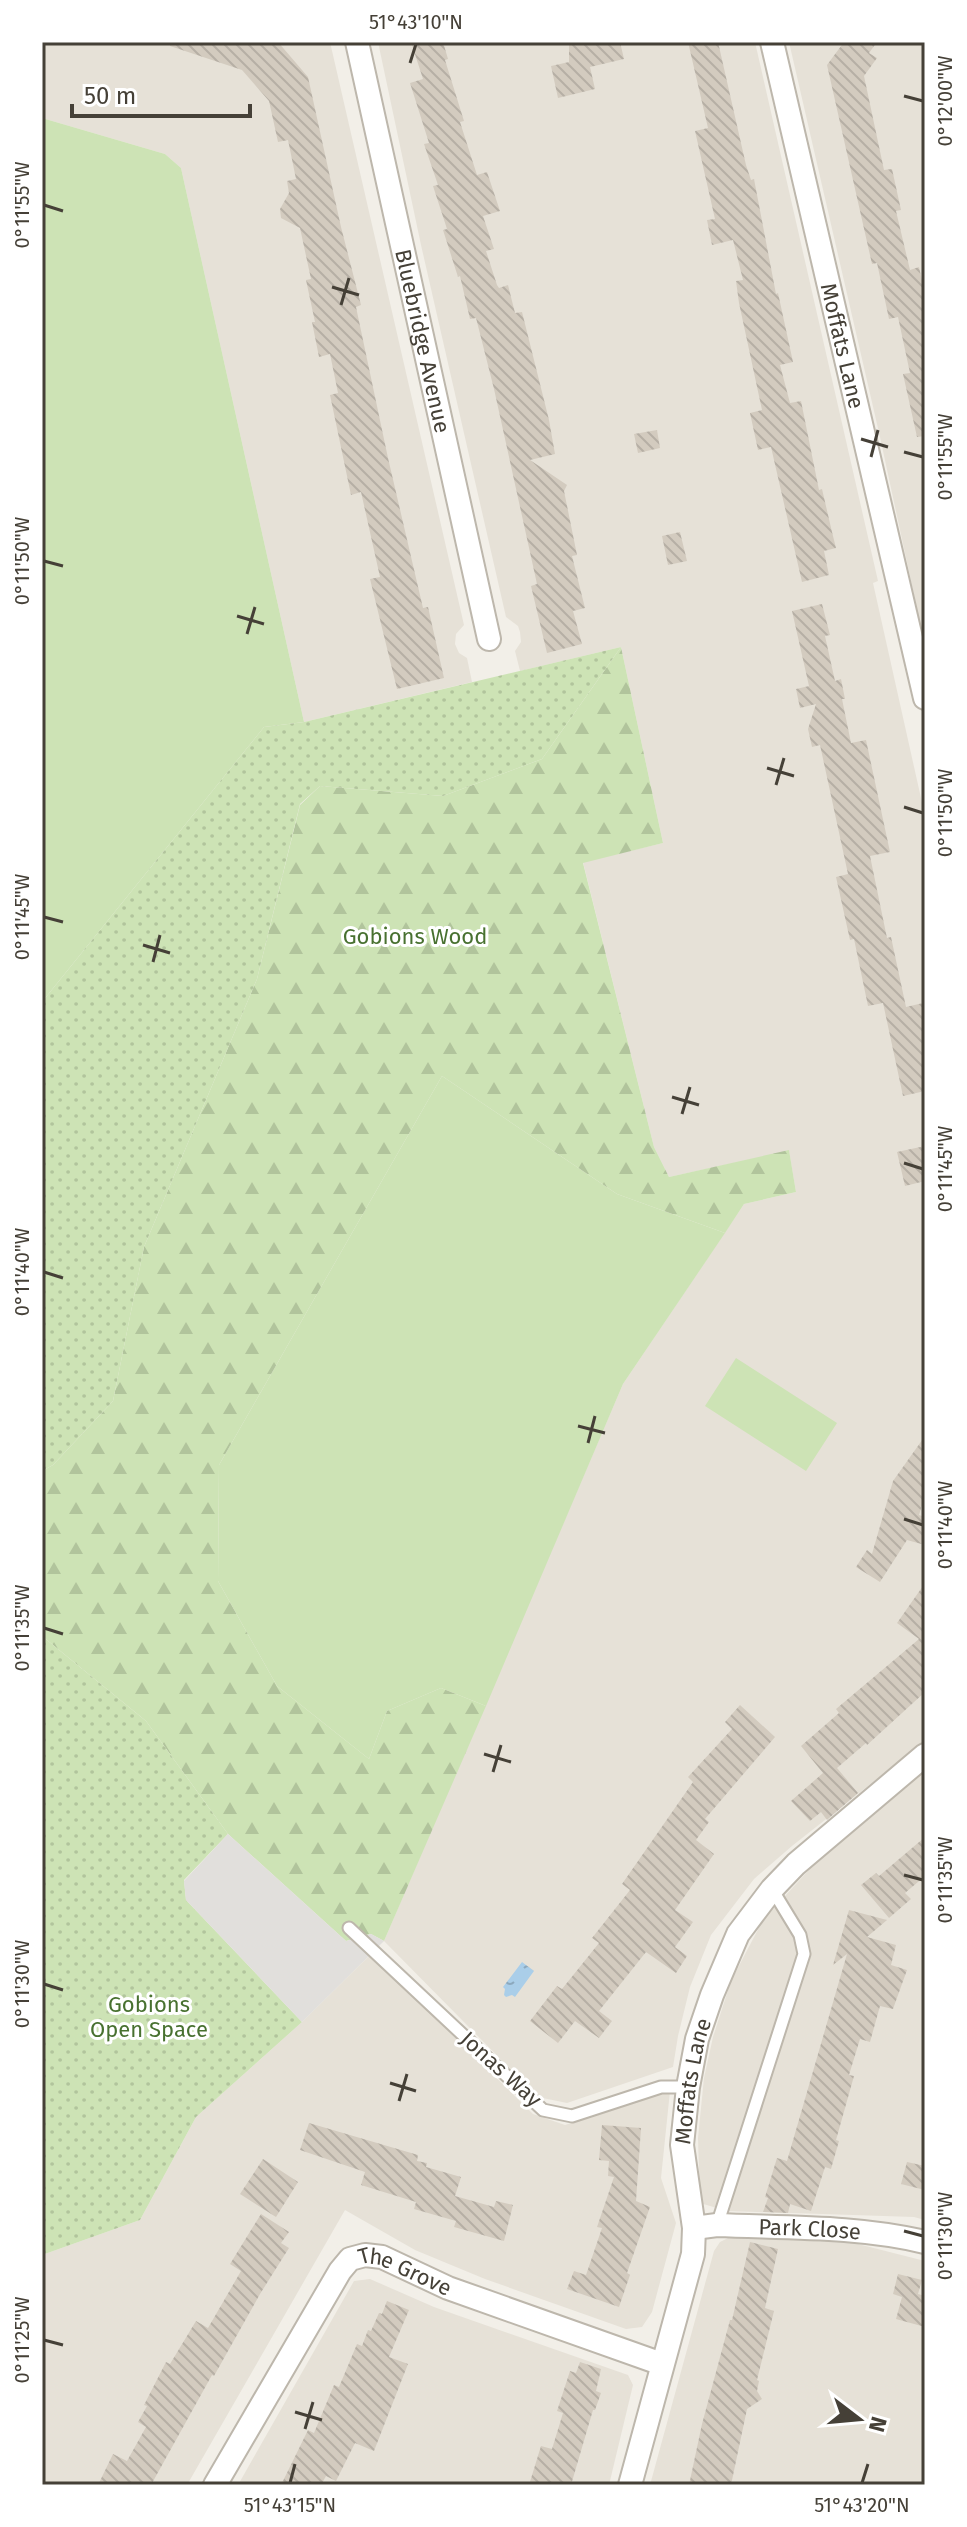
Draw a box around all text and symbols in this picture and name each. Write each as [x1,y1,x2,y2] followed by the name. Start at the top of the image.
[369,10,463,34] text: 51°43'10"N
[933,55,957,146] text: 0°12'00"W
[72,68,250,118] scale bar
[84,82,136,110] text: 50 m
[10,161,34,248] text: 0°11'55"W
[390,246,456,435] street label: Bluebridge Avenue
[815,280,871,411] street label: Moffats Lane
[933,413,957,500] text: 0°11'55"W
[10,516,34,605] text: 0°11'50"W
[933,768,957,857] text: 0°11'50"W
[10,873,34,960] text: 0°11'45"W
[343,923,487,950] park label: Gobions Wood
[933,1125,957,1212] text: 0°11'45"W
[10,1227,34,1316] text: 0°11'40"W
[933,1480,957,1569] text: 0°11'40"W
[10,1584,34,1671] text: 0°11'35"W
[933,1836,957,1923] text: 0°11'35"W
[10,1939,34,2028] text: 0°11'30"W
[90,1991,208,2043] park label: Gobions Open Space
[669,2014,717,2146] street label: Moffats Lane
[455,2025,547,2113] street label: Jonas Way
[933,2191,957,2280] text: 0°11'30"W
[758,2213,862,2245] street label: Park Close
[355,2241,456,2301] street label: The Grove
[10,2296,34,2383] text: 0°11'25"W
[819,2379,899,2459] north arrow
[863,2414,893,2435] text: N
[244,2493,336,2517] text: 51°43'15"N
[814,2493,910,2517] text: 51°43'20"N

